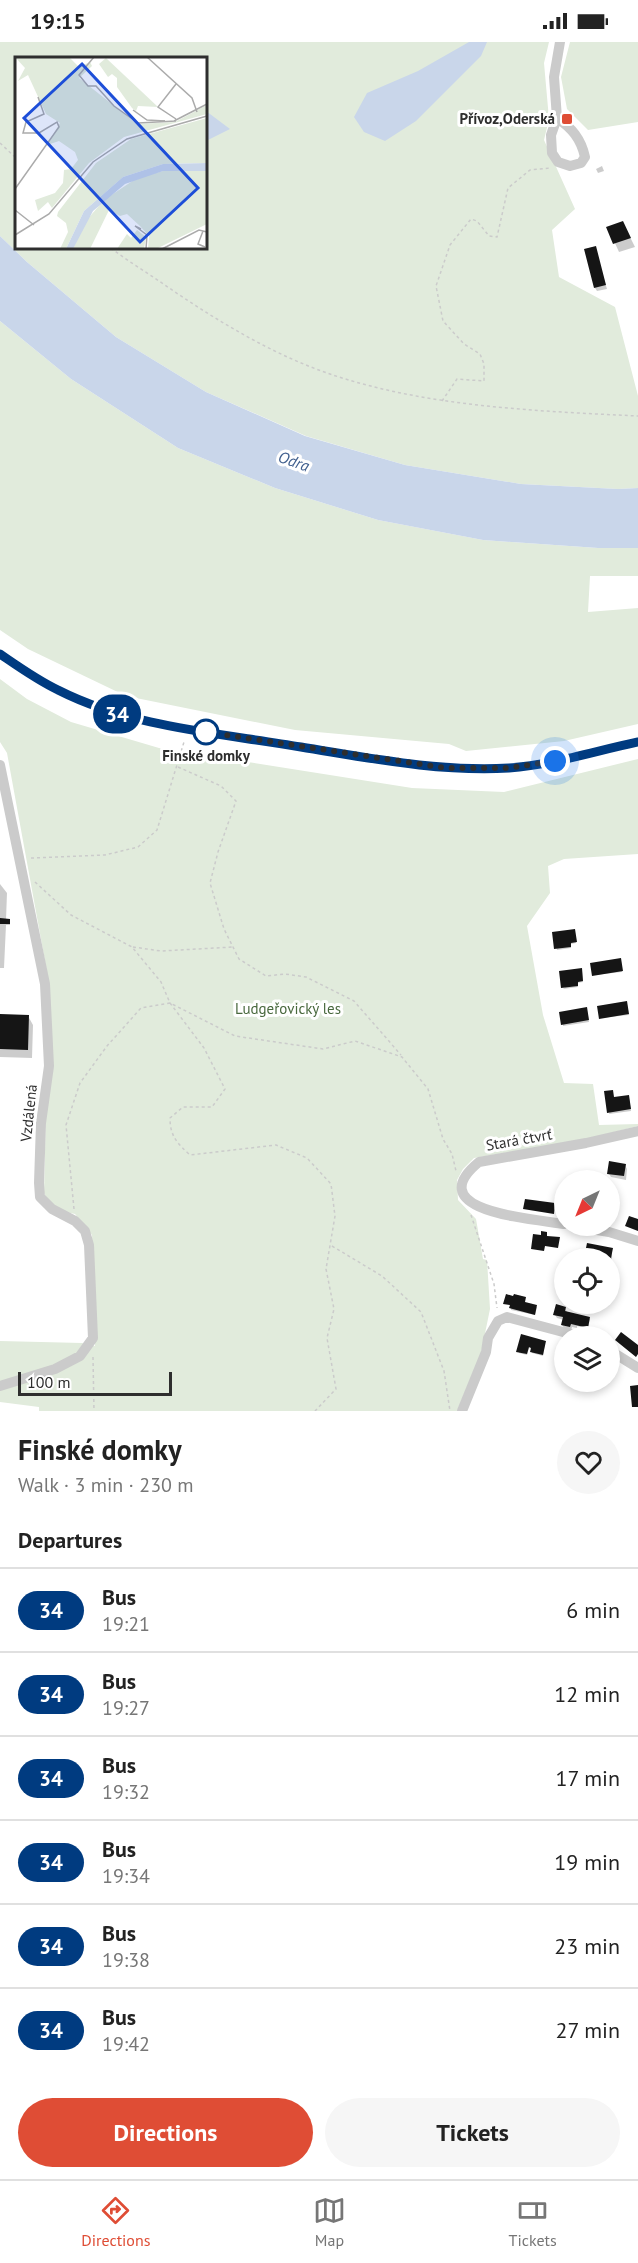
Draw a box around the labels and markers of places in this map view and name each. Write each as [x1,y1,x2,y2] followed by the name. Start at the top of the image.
[459,109,555,128] place label: Přívoz,Oderská
[560,112,574,126] marker: Přívoz,Oderská
[193,719,219,745] marker: Finské domky
[162,746,251,765] place label: Finské domky

